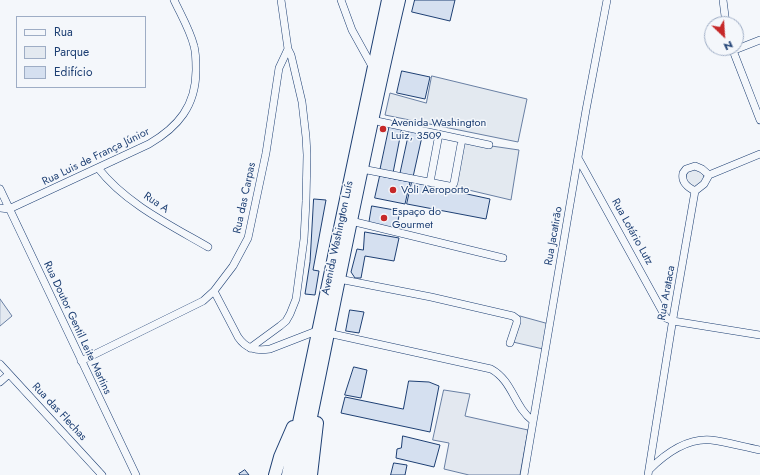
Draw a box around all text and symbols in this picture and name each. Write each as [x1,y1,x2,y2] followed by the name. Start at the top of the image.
[16,16,146,88] legend
[704,16,744,56] north arrow
[54,23,73,41] text: Rua
[721,37,736,55] text: N
[54,43,89,61] text: Parque
[54,63,93,81] text: Edifício
[391,116,486,142] place label: Avenida Washington Luiz, 3509
[378,124,388,134] marker: Avenida Washington Luiz, 3509
[40,125,152,189] street label: Rua Luis de França Júnior
[231,161,259,235] street label: Rua das Carpas
[319,180,357,296] street label: Avenida Washington Luís
[401,183,469,197] place label: Voli Aeroporto
[388,185,398,195] marker: Voli Aeroporto
[141,190,171,216] street label: Rua A
[608,197,656,267] street label: Rua Lotário Lutz
[392,205,441,231] place label: Espaço do Gourmet
[542,205,566,267] street label: Rua Jacatirão
[379,213,389,223] marker: Espaço do Gourmet
[40,259,114,397] street label: Rua Doutor Gentil Leite Martins
[656,265,678,321] street label: Rua Arataca
[29,380,89,444] street label: Rua das Flechas

